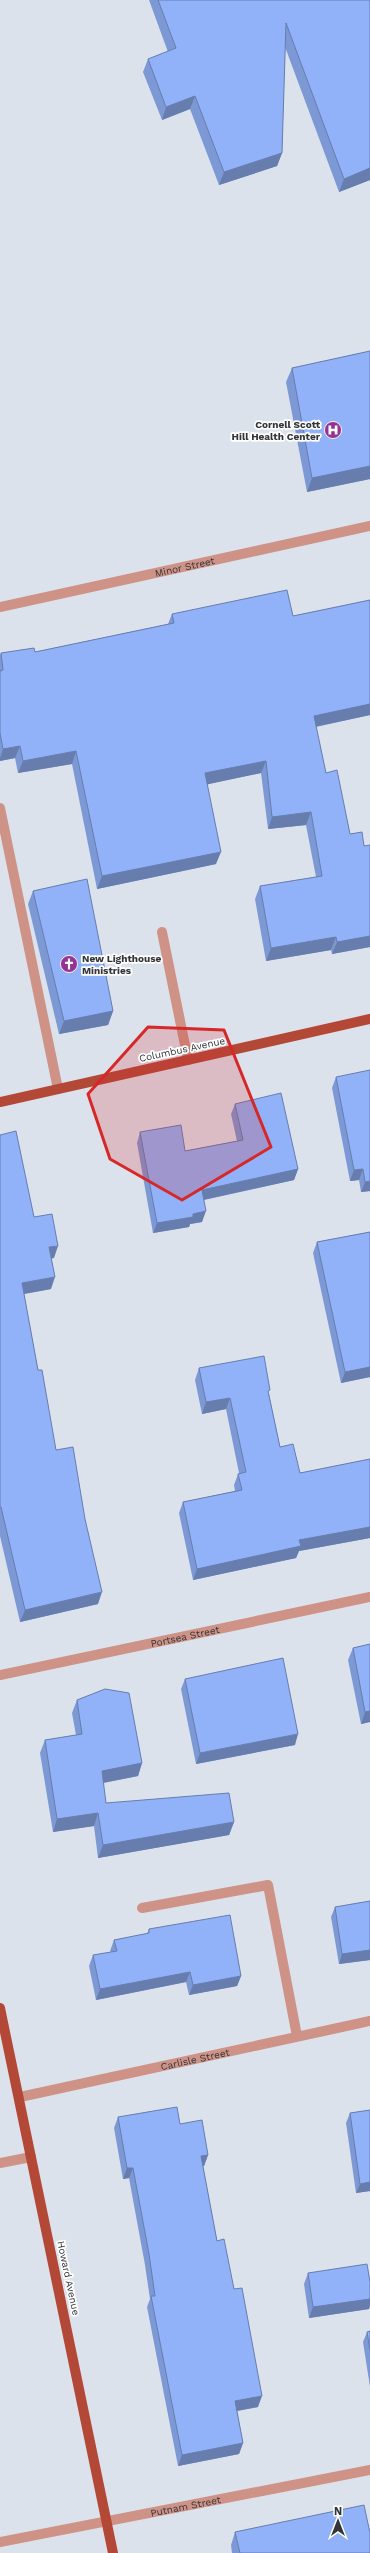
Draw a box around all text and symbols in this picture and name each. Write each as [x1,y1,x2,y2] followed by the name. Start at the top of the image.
[232,419,321,442] place label: Cornell Scott Hill Health Center
[323,420,343,440] hospital icon: Cornell Scott Hill Health Center
[154,555,216,579] street label: Minor Street
[82,953,162,976] place label: New Lighthouse Ministries
[59,954,79,974] church icon: New Lighthouse Ministries
[138,1035,226,1064] street label: Columbus Avenue
[150,1624,221,1649] street label: Portsea Street
[160,2047,231,2072] street label: Carlisle Street
[55,2240,82,2316] street label: Howard Avenue
[149,2494,223,2519] street label: Putnam Street
[318,2501,358,2541] north arrow
[334,2505,342,2518] text: N

